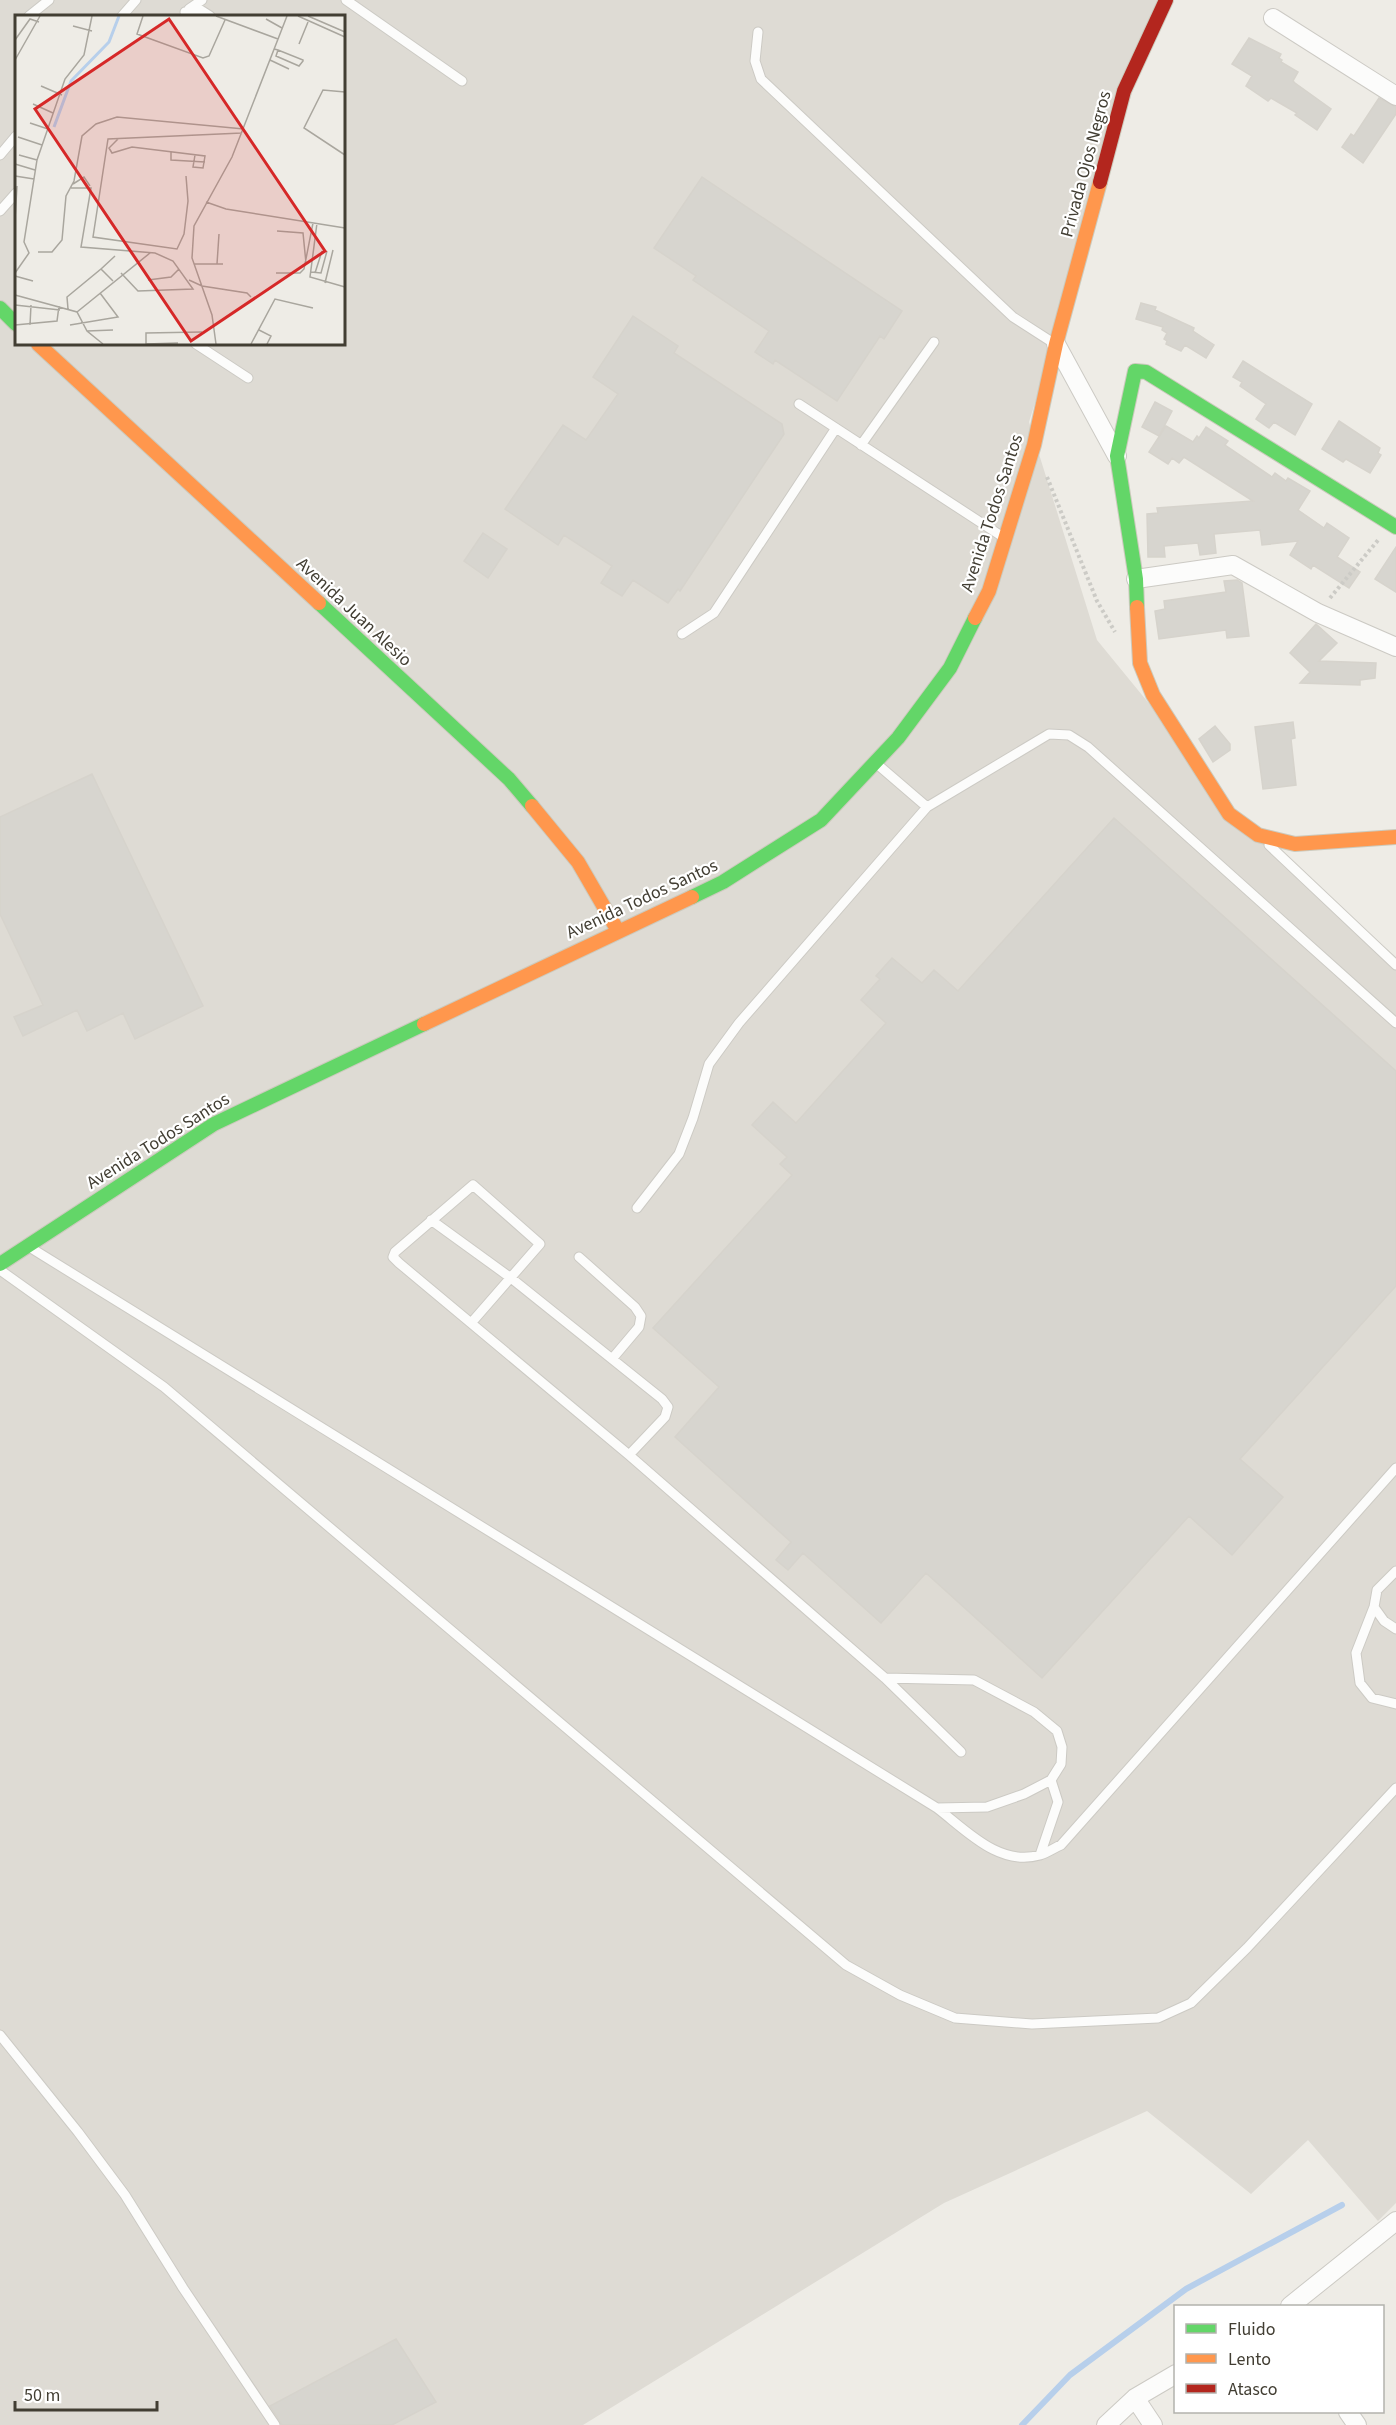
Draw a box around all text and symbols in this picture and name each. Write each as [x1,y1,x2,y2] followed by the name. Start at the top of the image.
[15,15,345,345] inset map
[1054,88,1118,240] street label: Privada Ojos Negros
[955,431,1029,595] street label: Avenida Todos Santos
[291,552,417,672] street label: Avenida Juan Alesio
[562,853,722,945] street label: Avenida Todos Santos
[82,1087,234,1195] street label: Avenida Todos Santos
[1174,2305,1384,2413] legend
[1228,2317,1275,2342] text: Fluido
[1228,2347,1271,2372] text: Lento
[15,2374,158,2412] scale bar
[1228,2377,1277,2402] text: Atasco
[24,2383,60,2408] text: 50 m

